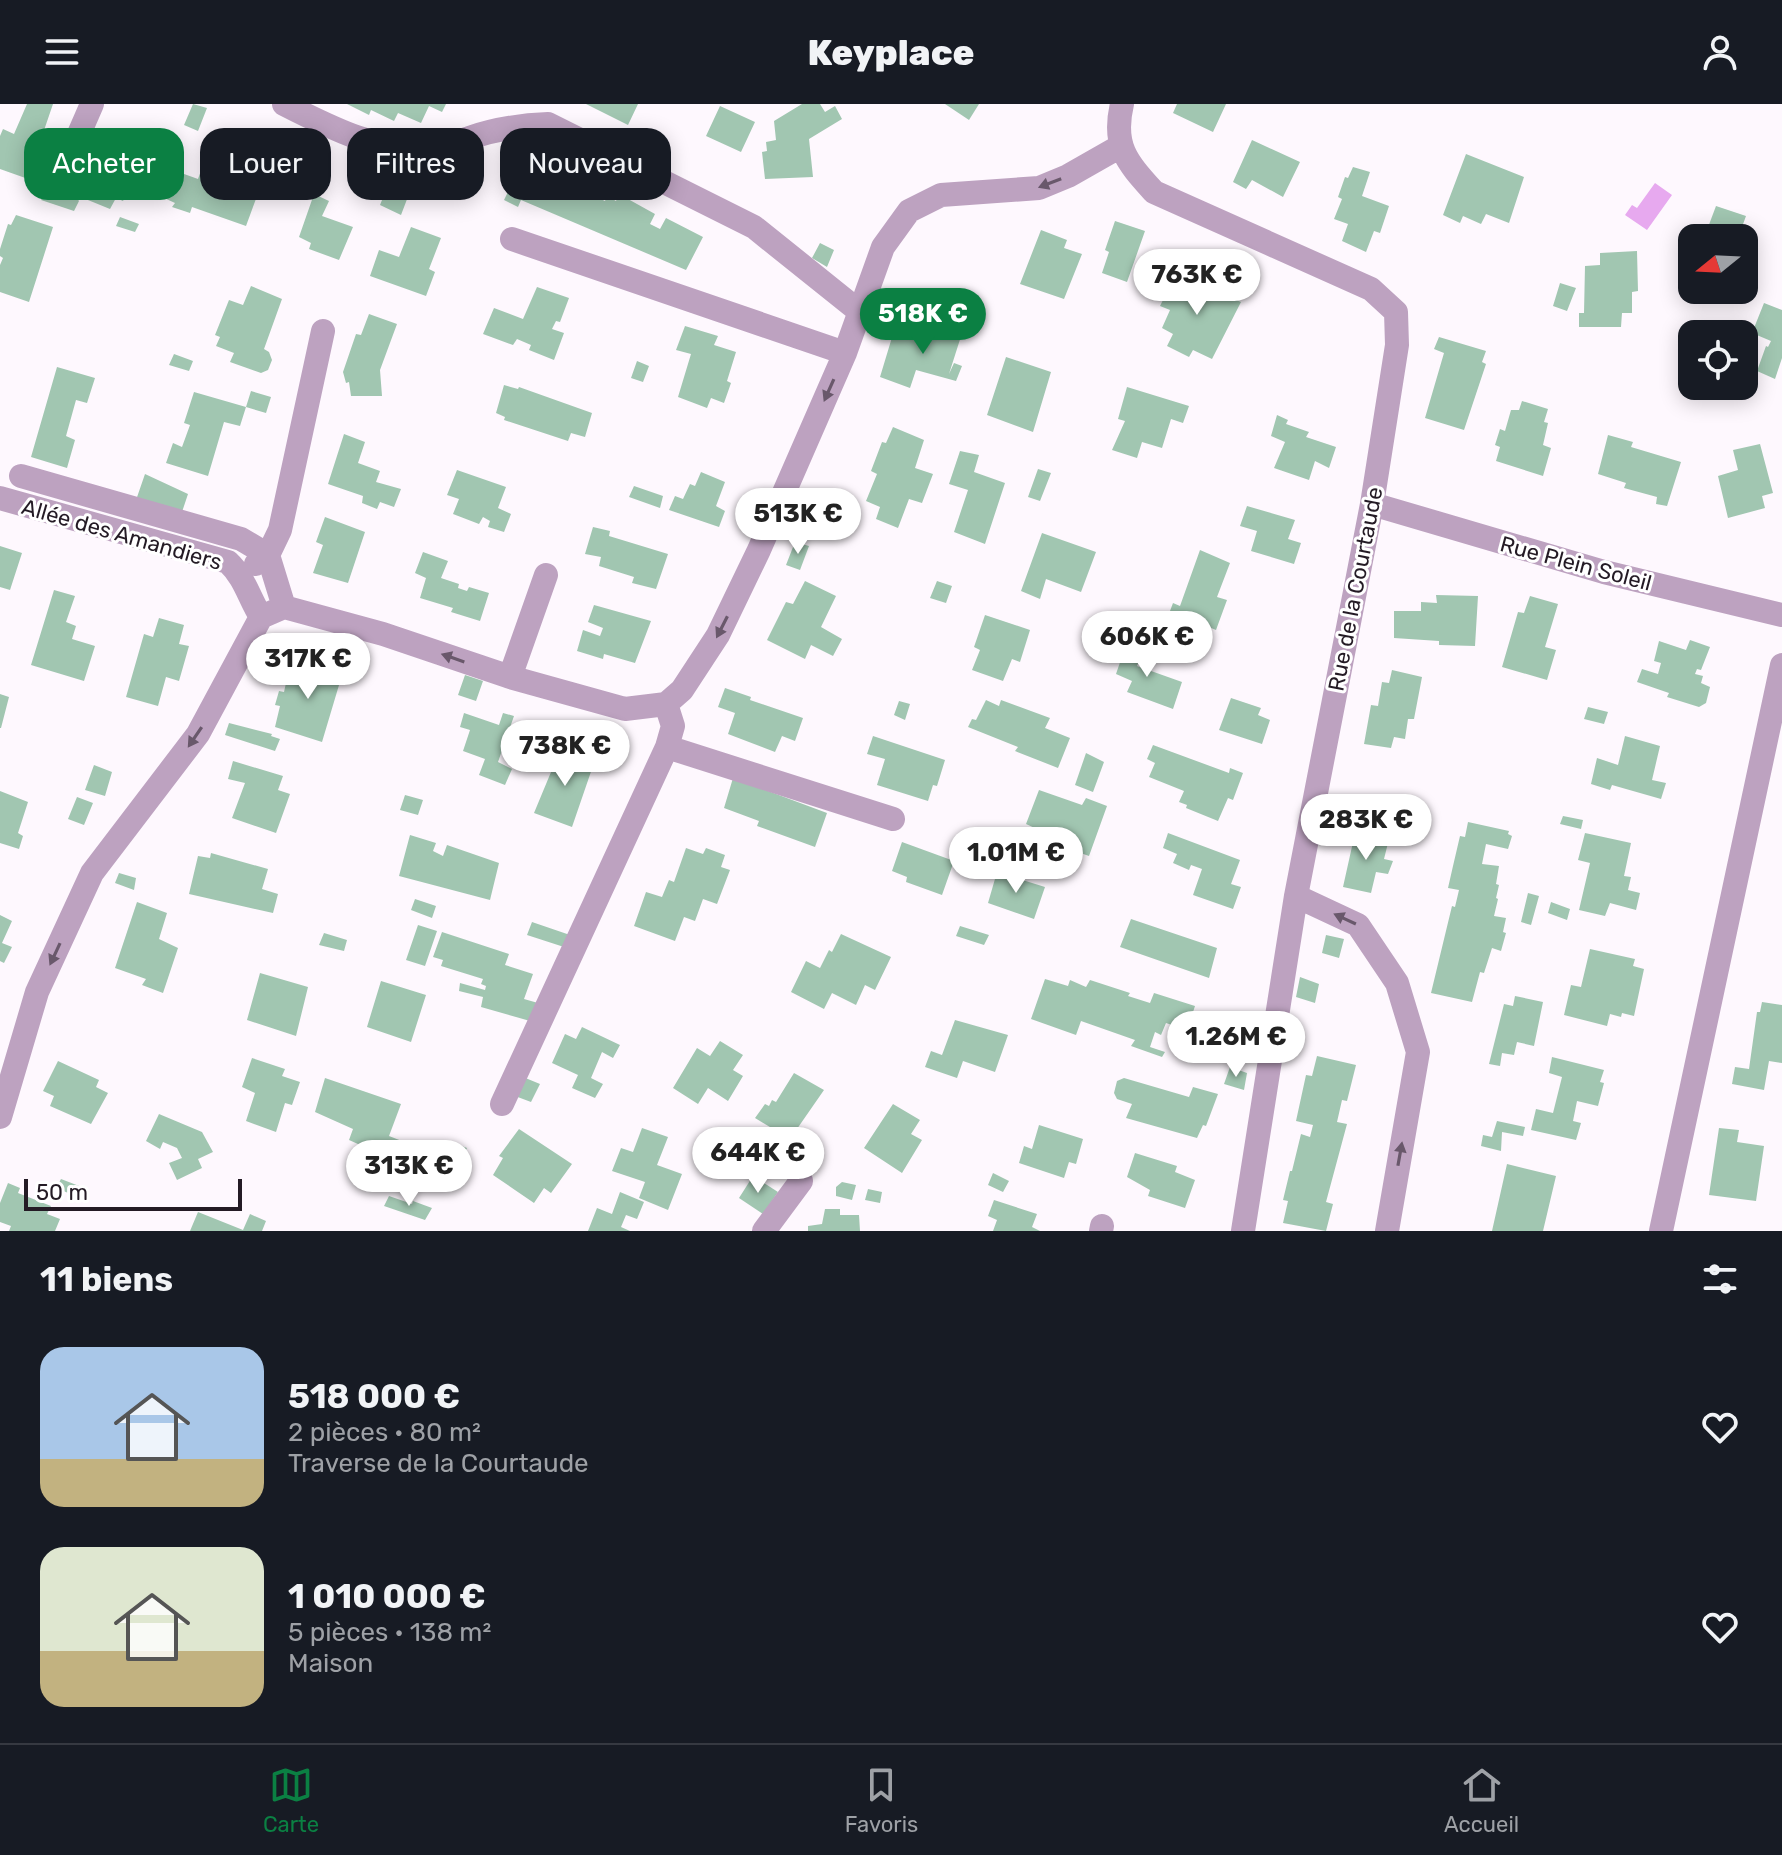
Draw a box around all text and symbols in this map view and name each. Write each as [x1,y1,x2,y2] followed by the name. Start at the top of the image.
[40,30,84,74] icon: menu
[1698,30,1742,74] icon: person
[808,31,974,74] text: Keyplace
[24,128,184,200] chip: Acheter
[200,128,331,200] chip: Louer
[347,128,484,200] chip: Filtres
[500,128,671,200] chip: Nouveau
[1038,177,1062,190] one-way arrow
[1678,224,1758,304] north arrow
[1678,224,1758,400] map controls
[1132,249,1262,317] pin: 763K €
[1151,259,1243,290] text: 763K €
[858,288,988,356] pin: 518K €
[878,298,968,329] text: 518K €
[1678,320,1758,400] button: locate
[822,379,836,402] one-way arrow
[1322,485,1389,693] street label: Rue de la Courtaude
[733,488,863,556] pin: 513K €
[19,493,225,576] street label: Allée des Amandiers
[753,498,843,529] text: 513K €
[1497,530,1655,597] street label: Rue Plein Soleil
[1082,611,1212,679] pin: 606K €
[715,616,728,639] one-way arrow
[1100,621,1194,652] text: 606K €
[243,633,373,701] pin: 317K €
[264,643,352,674] text: 317K €
[441,652,465,664] one-way arrow
[500,720,630,788] pin: 738K €
[188,726,203,747] one-way arrow
[519,730,611,761] text: 738K €
[1301,794,1431,862] pin: 283K €
[1319,804,1413,835] text: 283K €
[942,827,1090,895] pin: 1.01M €
[967,837,1065,868] text: 1.01M €
[1334,912,1357,926] one-way arrow
[48,942,62,966] one-way arrow
[1162,1011,1310,1079] pin: 1.26M €
[1185,1021,1287,1052] text: 1.26M €
[693,1127,823,1195] pin: 644K €
[710,1137,806,1168] text: 644K €
[344,1140,474,1208] pin: 313K €
[1395,1141,1407,1166] one-way arrow
[364,1150,454,1181] text: 313K €
[24,1175,242,1211] scale bar
[36,1179,88,1206] text: 50 m
[1698,1257,1742,1301] icon: filters
[40,1259,173,1300] text: 11 biens
[288,1376,460,1417] text: 518 000 €
[104,1379,200,1475] icon: home
[1698,1405,1742,1449] icon: heart
[288,1417,481,1448] text: 2 pièces · 80 m²
[288,1448,589,1479] text: Traverse de la Courtaude
[288,1576,486,1617] text: 1 010 000 €
[104,1579,200,1675] icon: home
[1698,1605,1742,1649] icon: heart
[288,1617,491,1648] text: 5 pièces · 138 m²
[288,1648,373,1679] text: Maison
[263,1763,319,1838] tab: Carte
[845,1763,918,1838] tab: Favoris
[1444,1763,1519,1838] tab: Accueil

